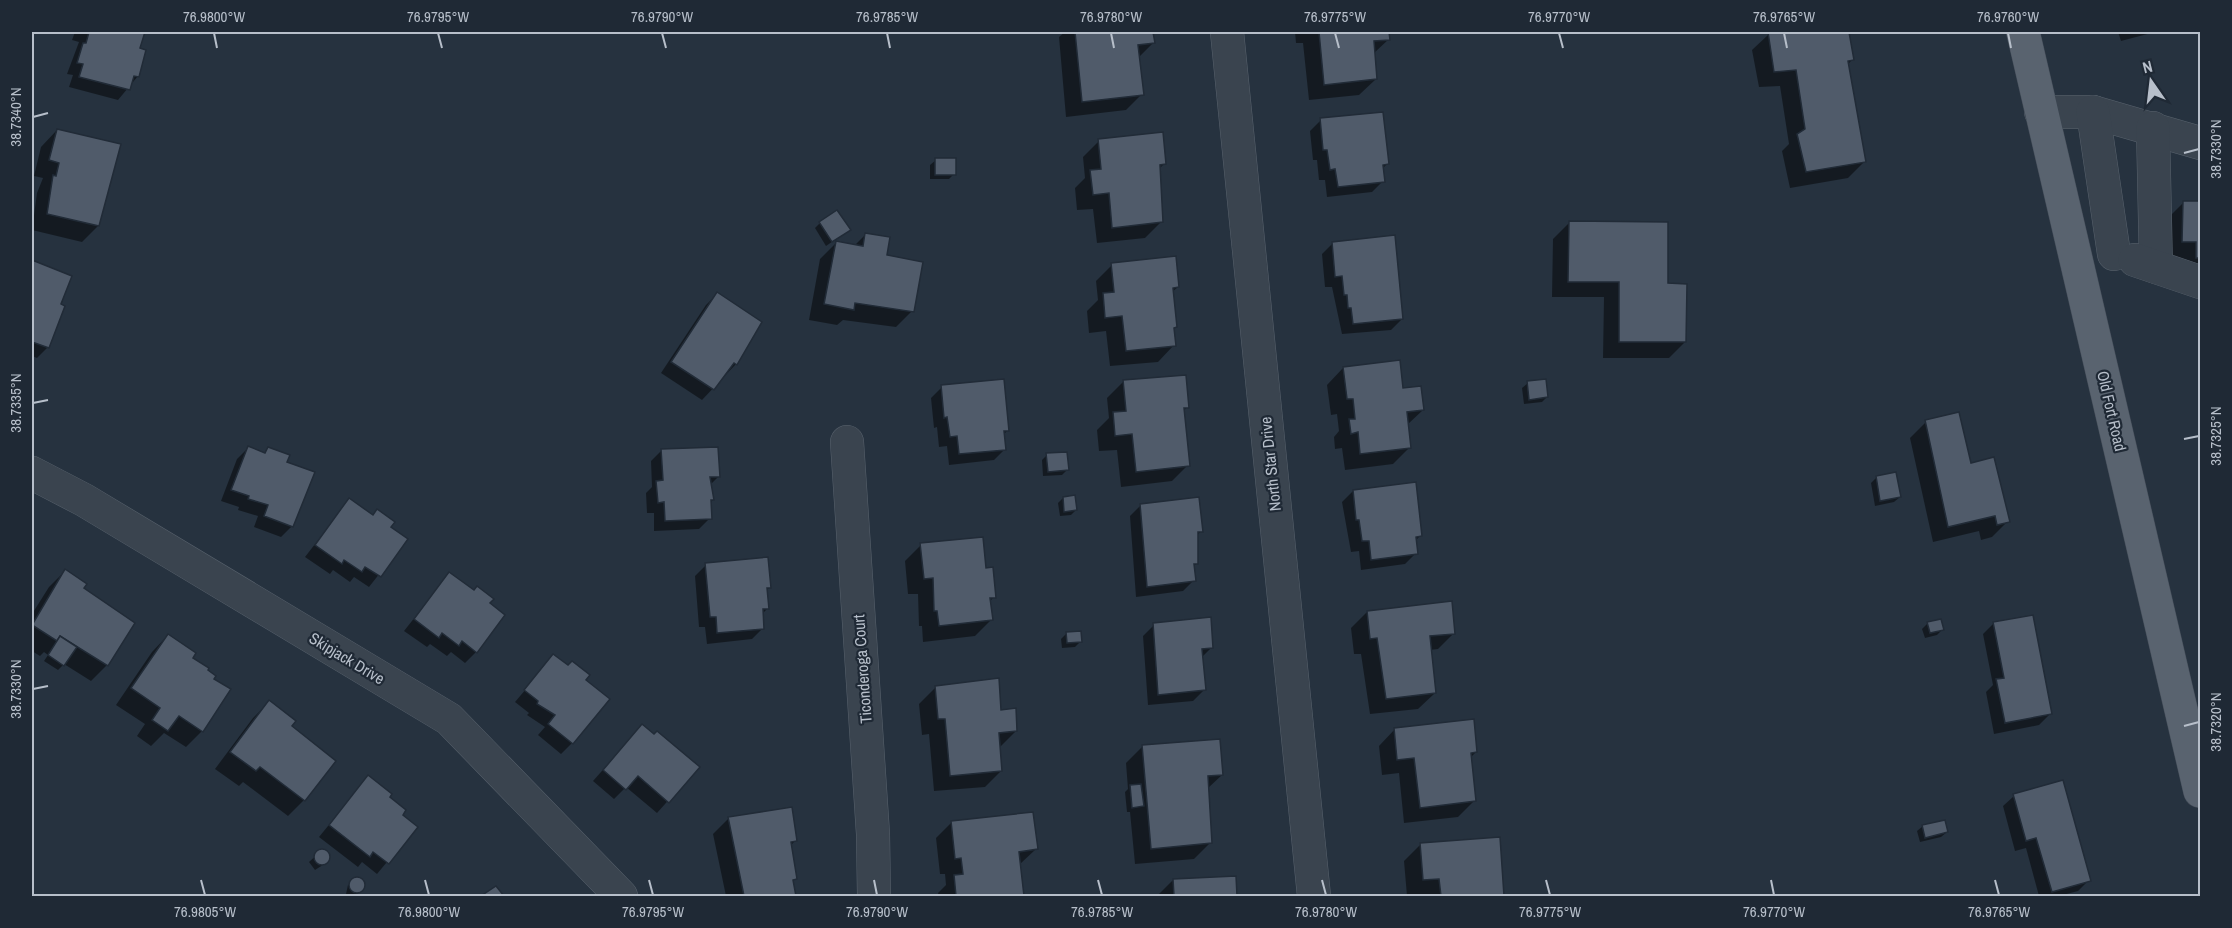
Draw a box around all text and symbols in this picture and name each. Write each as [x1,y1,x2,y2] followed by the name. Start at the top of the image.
[183,6,245,27] text: 76.9800°W
[407,6,469,27] text: 76.9795°W
[631,6,693,27] text: 76.9790°W
[856,6,918,27] text: 76.9785°W
[1080,6,1142,27] text: 76.9780°W
[1304,6,1366,27] text: 76.9775°W
[1528,6,1590,27] text: 76.9770°W
[1753,6,1815,27] text: 76.9765°W
[1977,6,2039,27] text: 76.9760°W
[2121,51,2181,111] north arrow
[2140,55,2155,78] text: N
[5,87,26,147] text: 38.7340°N
[2205,119,2226,179] text: 38.7330°N
[2092,369,2132,453] street label: Old Fort Road
[5,373,26,433] text: 38.7335°N
[2205,406,2226,466] text: 38.7325°N
[1254,416,1286,512] street label: North Star Drive
[847,613,877,724] street label: Ticonderoga Court
[305,627,389,689] street label: Skipjack Drive
[5,659,26,719] text: 38.7330°N
[2205,692,2226,752] text: 38.7320°N
[174,901,236,922] text: 76.9805°W
[398,901,460,922] text: 76.9800°W
[622,901,684,922] text: 76.9795°W
[846,901,908,922] text: 76.9790°W
[1071,901,1133,922] text: 76.9785°W
[1295,901,1357,922] text: 76.9780°W
[1519,901,1581,922] text: 76.9775°W
[1743,901,1805,922] text: 76.9770°W
[1968,901,2030,922] text: 76.9765°W

